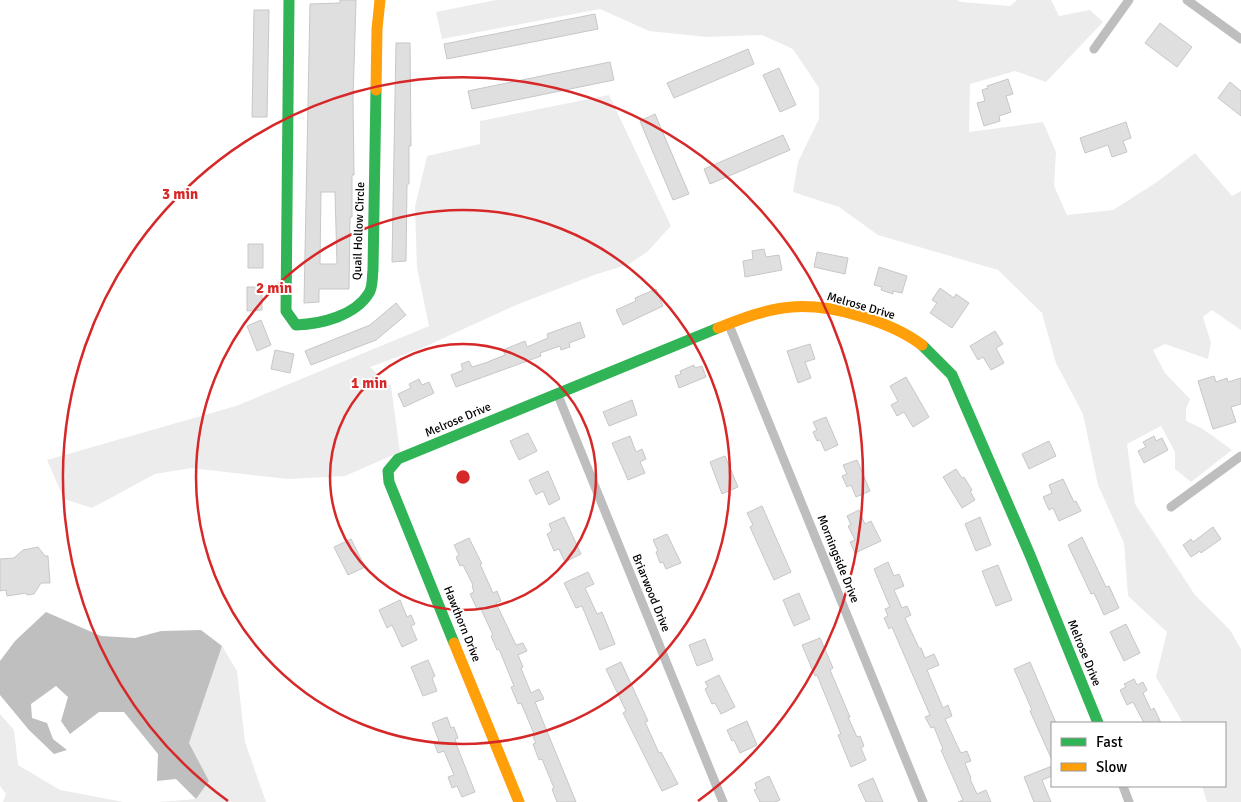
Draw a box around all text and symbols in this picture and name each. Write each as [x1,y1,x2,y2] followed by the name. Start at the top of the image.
[350,182,368,280] street label: Quail Hollow Circle
[162,185,198,203] text: 3 min
[256,279,292,297] text: 2 min
[825,289,897,323] street label: Melrose Drive
[351,374,387,392] text: 1 min
[423,399,493,441] street label: Melrose Drive
[454,468,472,486] centre of rings
[814,513,862,605] street label: Morningside Drive
[629,552,673,634] street label: Briarwood Drive
[440,584,484,664] street label: Hawthorn Drive
[1064,618,1104,688] street label: Melrose Drive
[1051,722,1226,787] legend
[1096,733,1123,751] text: Fast
[1096,758,1127,776] text: Slow

